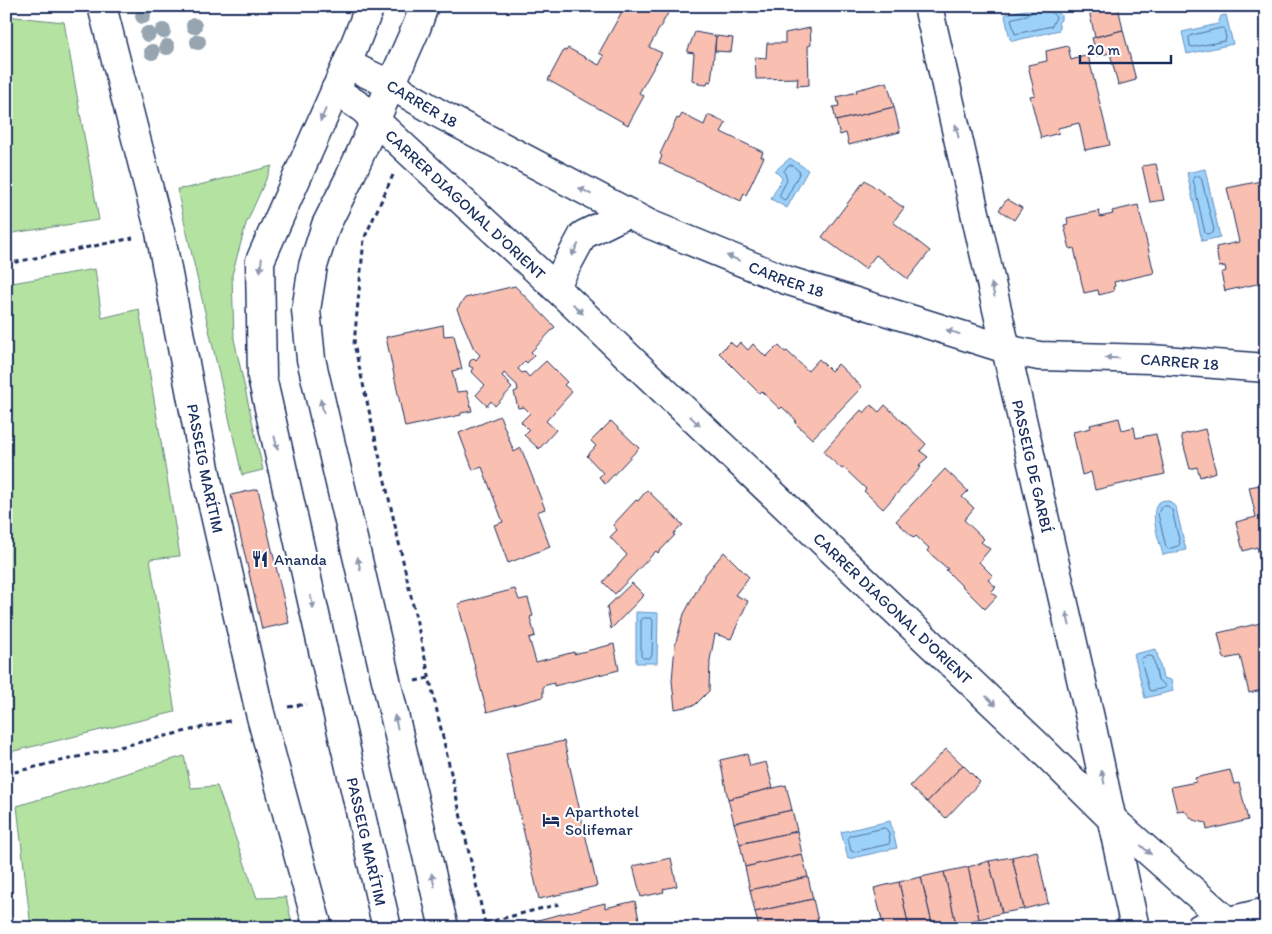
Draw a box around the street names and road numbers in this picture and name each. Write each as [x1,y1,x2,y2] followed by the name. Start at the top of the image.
[383,75,461,131] street label: CARRER 18
[382,125,550,283] street label: CARRER DIAGONAL D'ORIENT
[746,256,827,301] street label: CARRER 18
[1140,349,1220,374] street label: CARRER 18
[1008,398,1057,535] street label: PASSEIG DE GARBÍ
[183,402,228,535] street label: PASSEIG MARÍTIM
[810,528,976,688] street label: CARRER DIAGONAL D'ORIENT
[343,775,391,908] street label: PASSEIG MARÍTIM

